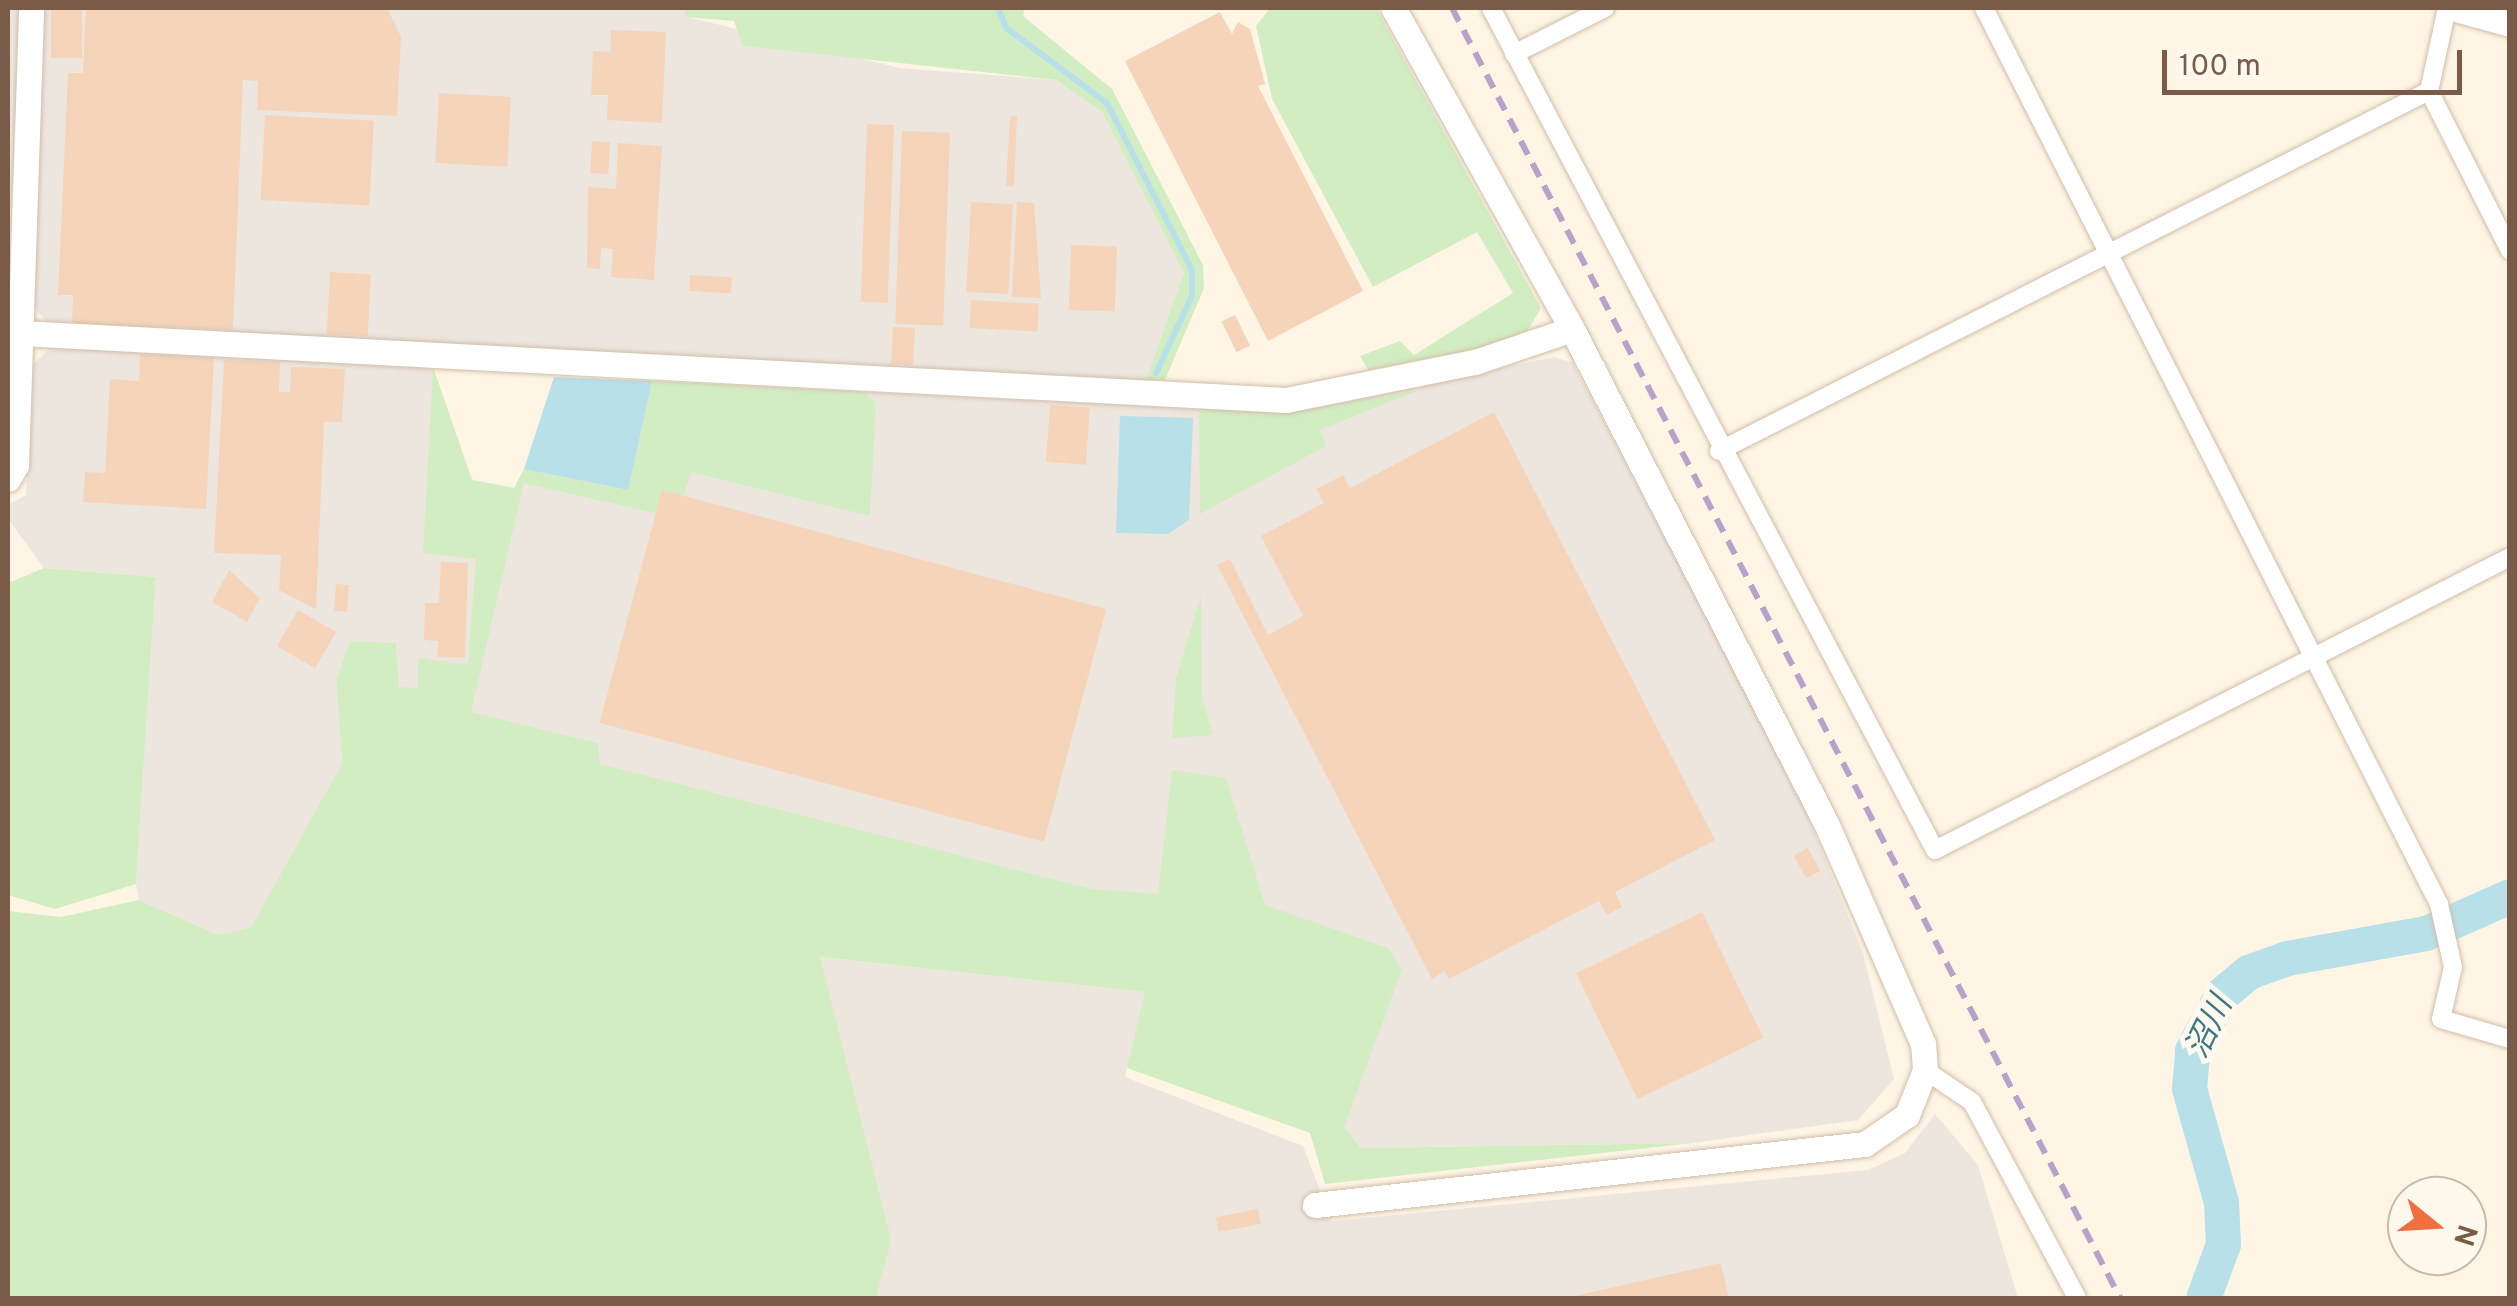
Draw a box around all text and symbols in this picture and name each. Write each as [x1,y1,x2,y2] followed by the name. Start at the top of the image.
[2167,30,2467,92] scale bar
[2179,49,2261,86] text: 100 m
[2180,991,2242,1065] water label: 沼川
[2387,1176,2487,1276] north arrow
[2443,1220,2484,1250] text: N

